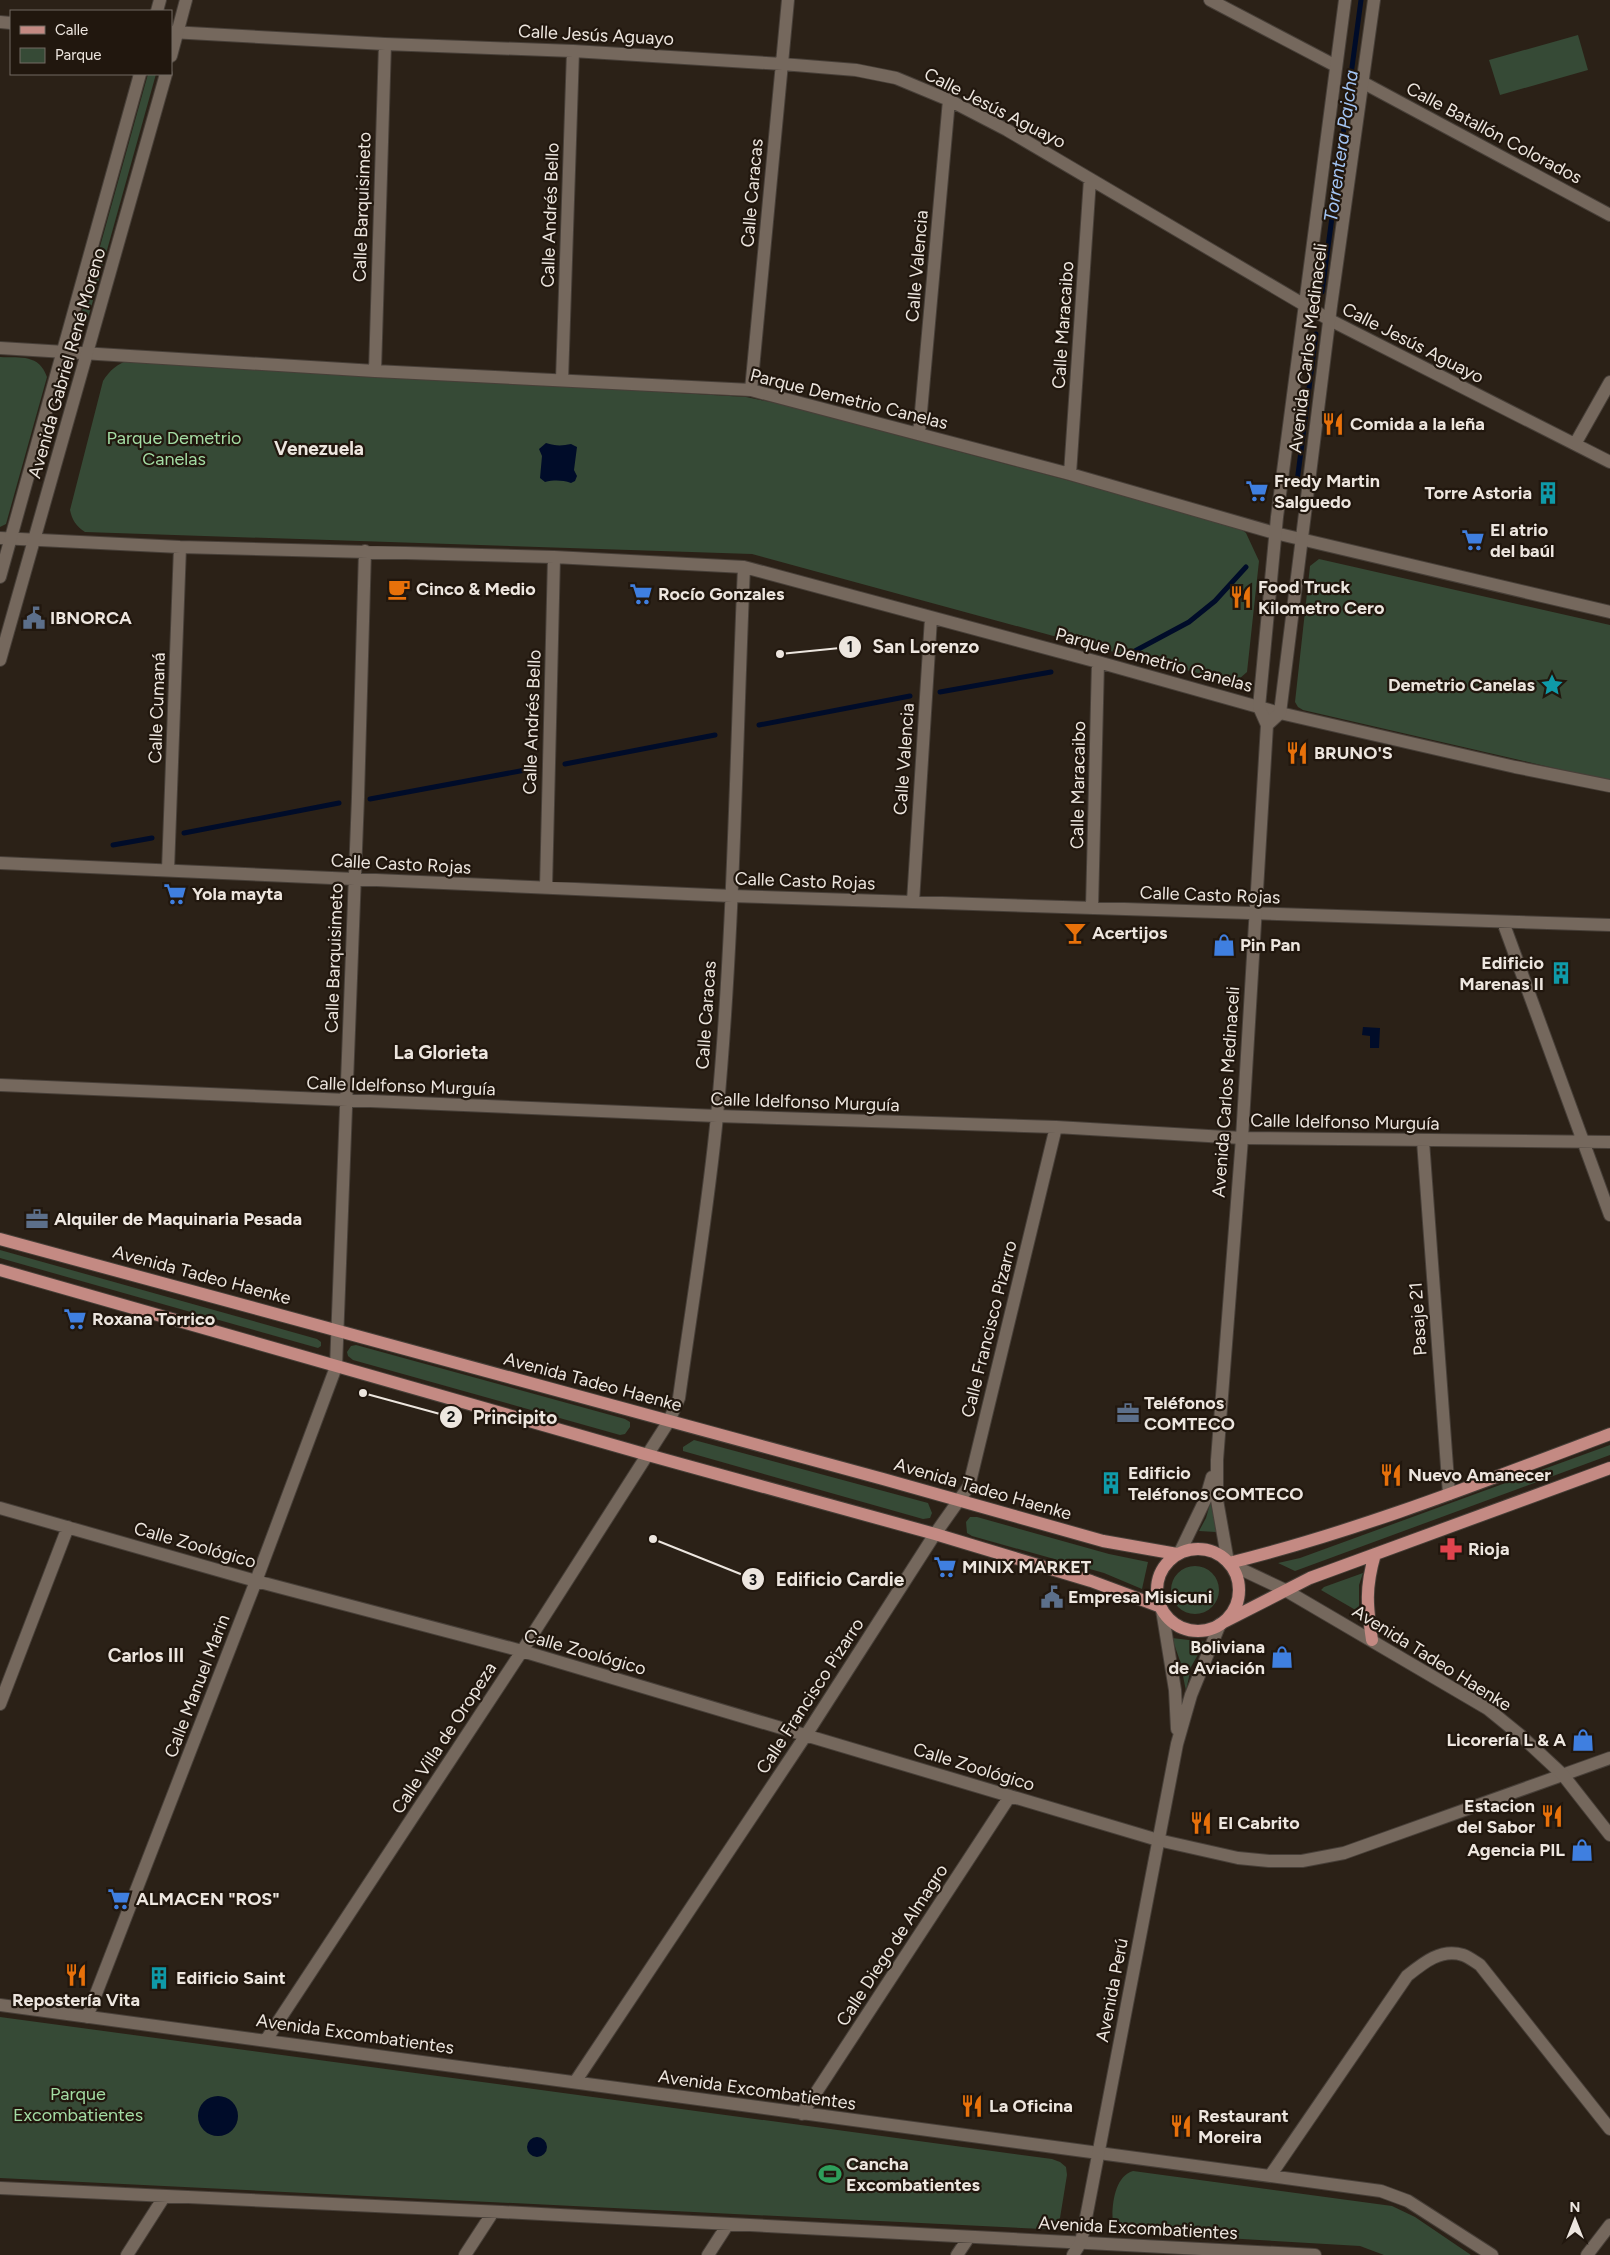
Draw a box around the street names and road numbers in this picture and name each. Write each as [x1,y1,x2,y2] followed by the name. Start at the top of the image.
[517,20,675,50] street label: Calle Jesús Aguayo
[920,63,1070,153] street label: Calle Jesús Aguayo
[1402,77,1586,189] street label: Calle Batallón Colorados
[348,132,376,282] street label: Calle Barquisimeto
[736,138,768,248] street label: Calle Caracas
[536,142,564,288] street label: Calle Andrés Bello
[901,209,933,323] street label: Calle Valencia
[1284,242,1332,454] street label: Avenida Carlos Medinaceli
[24,245,110,481] street label: Avenida Gabriel René Moreno
[1048,260,1078,390] street label: Calle Maracaibo
[1338,298,1488,388] street label: Calle Jesús Aguayo
[748,364,950,434] street label: Parque Demetrio Canelas
[1053,623,1255,697] street label: Parque Demetrio Canelas
[518,649,546,795] street label: Calle Andrés Bello
[144,652,170,764] street label: Calle Cumaná
[889,702,919,816] street label: Calle Valencia
[1066,721,1090,849] street label: Calle Maracaibo
[330,849,472,879] street label: Calle Casto Rojas
[734,868,876,894] street label: Calle Casto Rojas
[1139,882,1281,908] street label: Calle Casto Rojas
[320,883,348,1033] street label: Calle Barquisimeto
[691,960,721,1070] street label: Calle Caracas
[1208,986,1244,1198] street label: Avenida Carlos Medinaceli
[306,1072,496,1100] street label: Calle Idelfonso Murguía
[710,1088,900,1116] street label: Calle Idelfonso Murguía
[1250,1109,1440,1135] street label: Calle Idelfonso Murguía
[956,1238,1022,1420] street label: Calle Francisco Pizarro
[110,1241,294,1309] street label: Avenida Tadeo Haenke
[1404,1282,1432,1356] street label: Pasaje 21
[501,1348,685,1416] street label: Avenida Tadeo Haenke
[892,1453,1074,1525] street label: Avenida Tadeo Haenke
[131,1517,259,1573] street label: Calle Zoológico
[1348,1600,1516,1716] street label: Avenida Tadeo Haenke
[160,1611,234,1761] street label: Calle Manuel Marin
[751,1614,869,1778] street label: Calle Francisco Pizarro
[521,1624,649,1680] street label: Calle Zoológico
[387,1658,501,1818] street label: Calle Villa de Oropeza
[910,1738,1038,1796] street label: Calle Zoológico
[831,1860,953,2030] street label: Calle Diego de Almagro
[1091,1936,1133,2044] street label: Avenida Perú
[255,2009,455,2059] street label: Avenida Excombatientes
[657,2065,857,2115] street label: Avenida Excombatientes
[1038,2212,1238,2244] street label: Avenida Excombatientes

